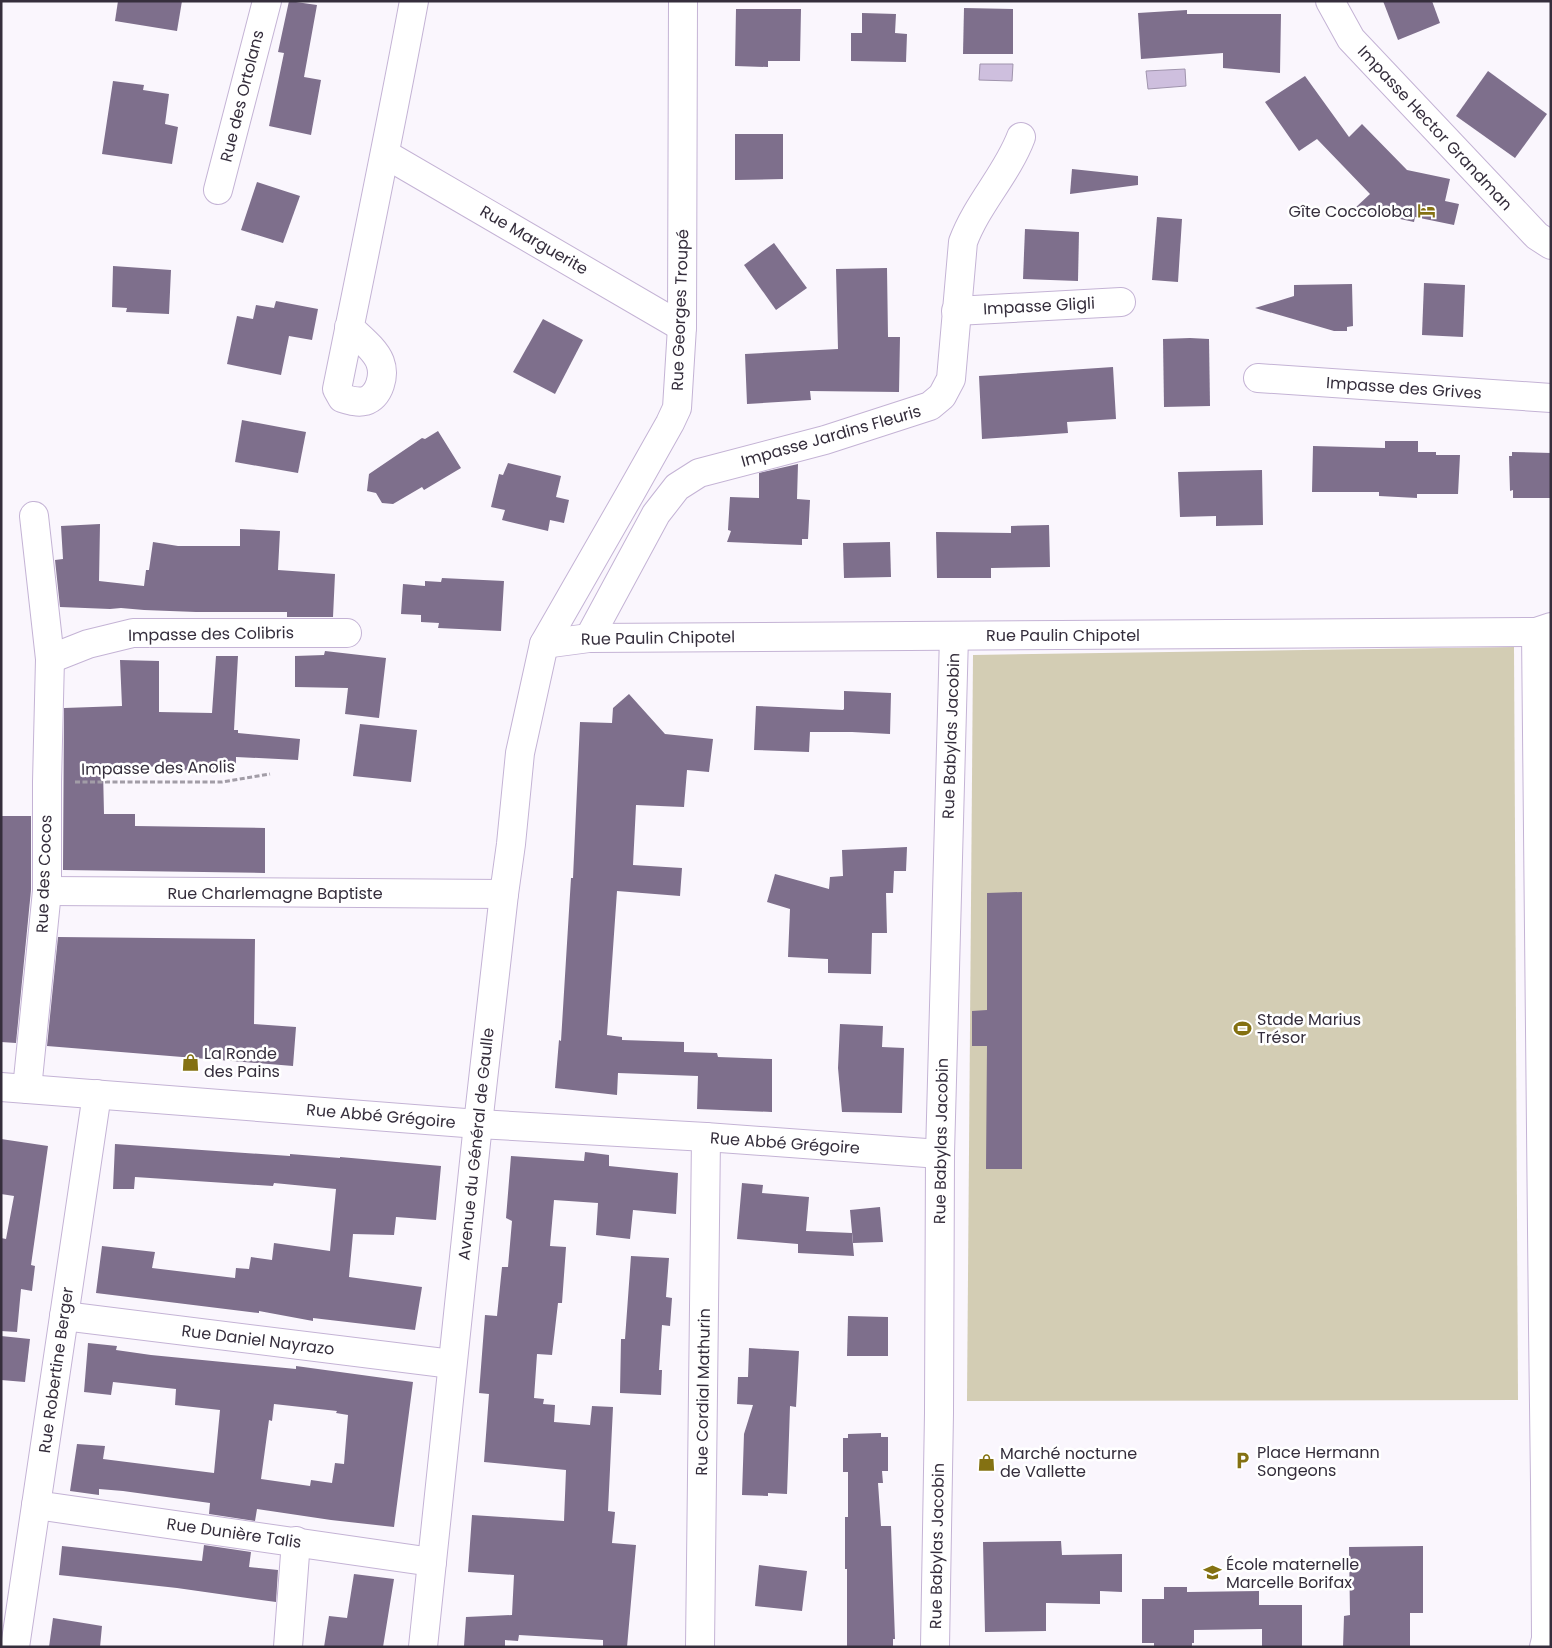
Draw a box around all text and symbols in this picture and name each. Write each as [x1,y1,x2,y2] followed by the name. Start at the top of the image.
[214,27,270,165] street label: Rue des Ortolans
[1352,41,1518,215] street label: Impasse Hector Grandman
[476,200,592,280] street label: Rue Marguerite
[1289,200,1413,223] place label: Gîte Coccoloba
[1417,201,1437,221] hotel icon: Gîte Coccoloba
[666,229,694,391] street label: Rue Georges Troupé
[982,292,1096,320] street label: Impasse Gligli
[1325,371,1483,405] street label: Impasse des Grives
[738,399,924,473] street label: Impasse Jardins Fleuris
[128,621,294,647] street label: Impasse des Colibris
[986,624,1140,647] street label: Rue Paulin Chipotel
[581,625,735,651] street label: Rue Paulin Chipotel
[937,653,965,819] street label: Rue Babylas Jacobin
[81,755,235,781] street label: Impasse des Anolis
[30,814,58,934] street label: Rue des Cocos
[167,882,383,905] street label: Rue Charlemagne Baptiste
[1257,1008,1361,1049] place label: Stade Marius Trésor
[1233,1018,1253,1038] sports icon: Stade Marius Trésor
[452,1027,500,1261] street label: Avenue du Général de Gaulle
[204,1042,280,1083] place label: La Ronde des Pains
[180,1052,200,1072] shop icon: La Ronde des Pains
[928,1058,954,1224] street label: Rue Babylas Jacobin
[305,1098,457,1134] street label: Rue Abbé Grégoire
[709,1126,861,1160] street label: Rue Abbé Grégoire
[33,1285,79,1455] street label: Rue Robertine Berger
[690,1308,716,1476] street label: Rue Cordial Mathurin
[180,1319,336,1361] street label: Rue Daniel Nayrazo
[1257,1441,1380,1482] place label: Place Hermann Songeons
[1000,1442,1137,1483] place label: Marché nocturne de Vallette
[1233,1451,1253,1471] parking icon: Place Hermann Songeons
[976,1452,996,1472] shop icon: Marché nocturne de Vallette
[924,1463,950,1629] street label: Rue Babylas Jacobin
[165,1512,303,1554] street label: Rue Dunière Talis
[1226,1553,1359,1594] place label: École maternelle Marcelle Borifax
[1202,1563,1222,1583] school or university icon: École maternelle Marcelle Borifax

